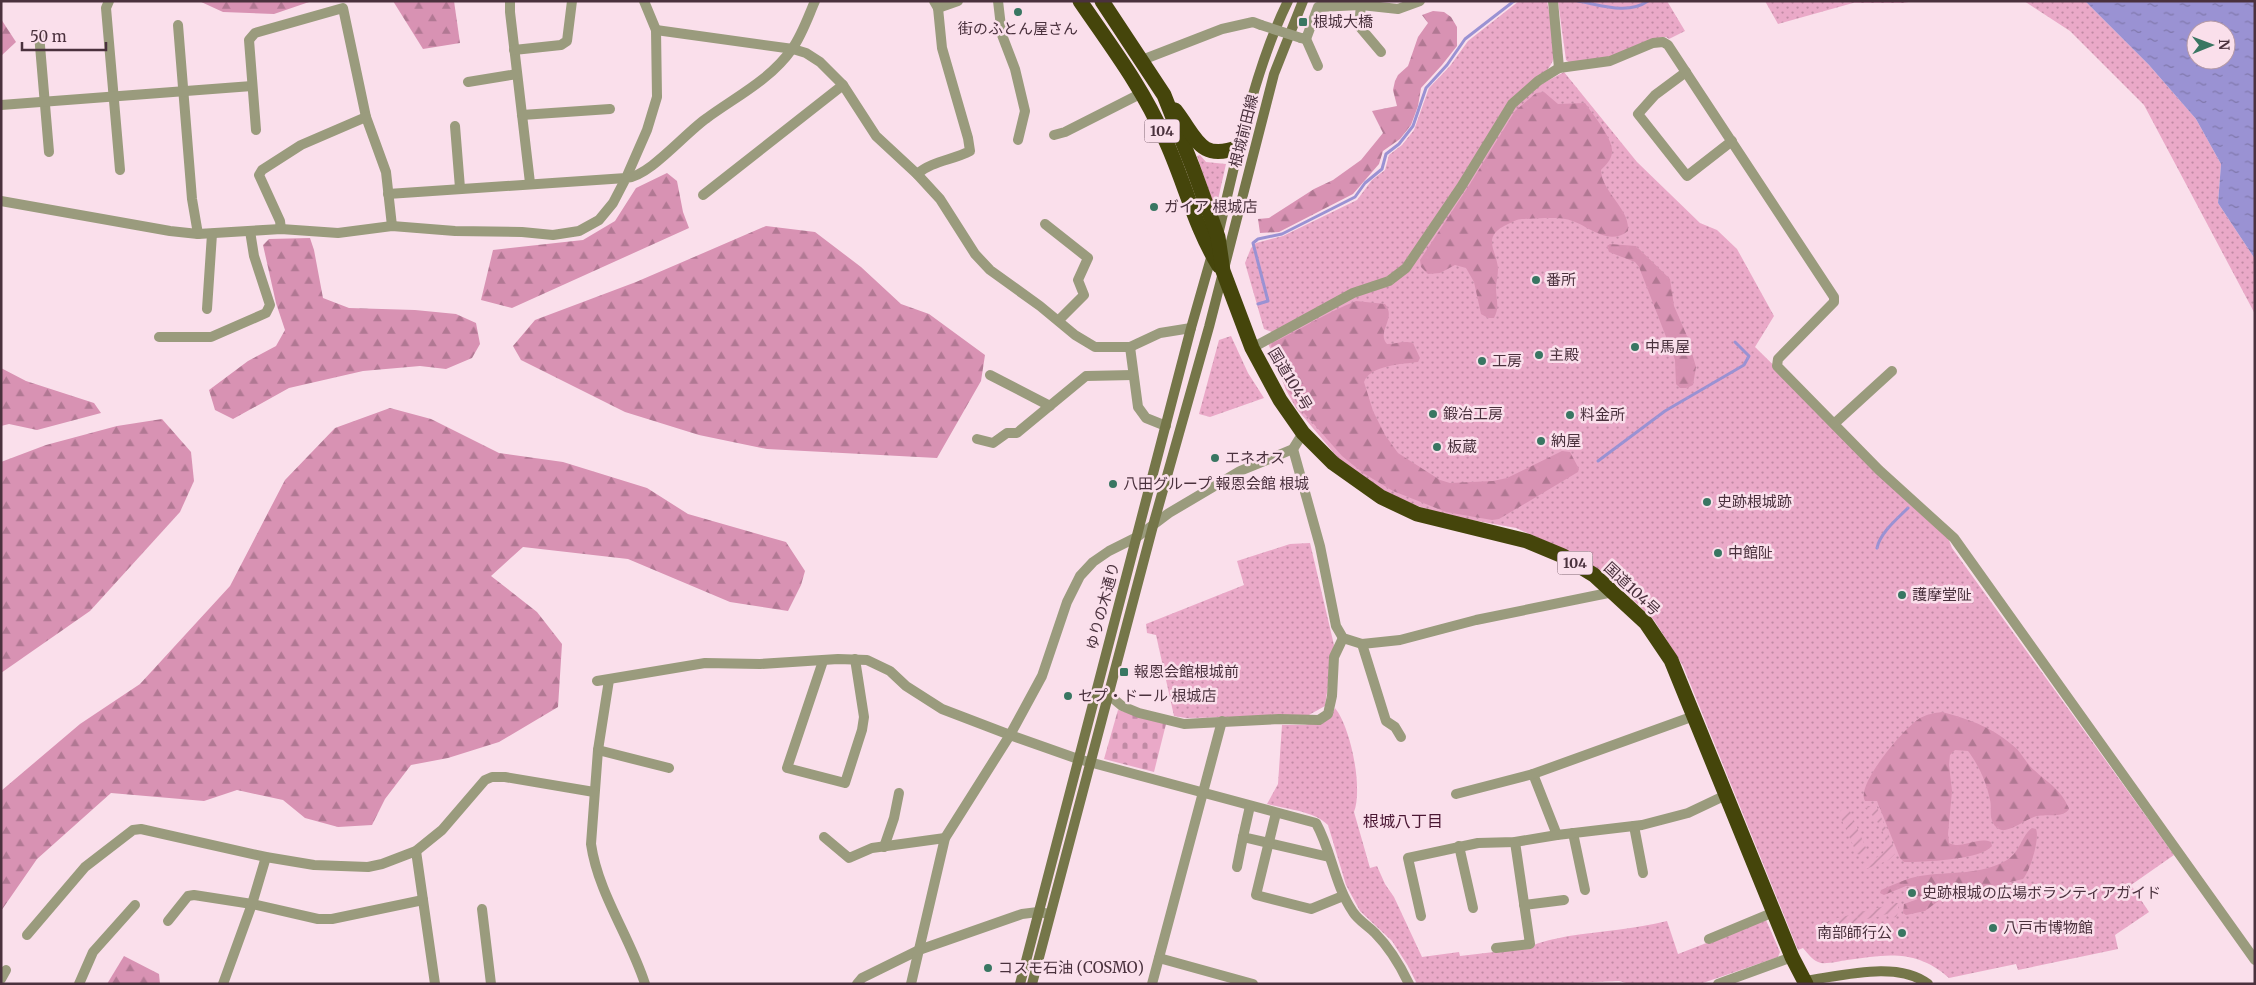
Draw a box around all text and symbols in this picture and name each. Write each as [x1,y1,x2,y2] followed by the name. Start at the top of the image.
[1012,6,1024,18] marker: 街のふとん屋さん
[1313,12,1373,31] place label: 根城大橋
[1297,16,1309,28] marker: 根城大橋
[958,19,1078,38] place label: 街のふとん屋さん
[22,20,106,52] scale bar
[2186,20,2236,70] north arrow
[30,27,67,46] text: 50 m
[2215,39,2233,50] text: N
[1225,92,1262,170] street label: 根城前田線
[1144,120,1180,142] road number: 104
[1164,197,1258,216] place label: ガイア 根城店
[1148,201,1160,213] marker: ガイア 根城店
[1546,270,1576,289] place label: 番所
[1530,274,1542,286] marker: 番所
[1645,337,1690,356] place label: 中馬屋
[1629,341,1641,353] marker: 中馬屋
[1264,344,1317,414] street label: 国道104号
[1549,345,1579,364] place label: 主殿
[1533,349,1545,361] marker: 主殿
[1492,351,1522,370] place label: 工房
[1476,355,1488,367] marker: 工房
[1443,404,1503,423] place label: 鍛冶工房
[1580,405,1625,424] place label: 料金所
[1427,408,1439,420] marker: 鍛冶工房
[1564,409,1576,421] marker: 料金所
[1551,431,1581,450] place label: 納屋
[1535,435,1547,447] marker: 納屋
[1447,437,1477,456] place label: 板蔵
[1431,441,1443,453] marker: 板蔵
[1225,448,1285,467] place label: エネオス
[1209,452,1221,464] marker: エネオス
[1123,474,1309,493] place label: 八田グループ 報恩会館 根城
[1107,478,1119,490] marker: 八田グループ 報恩会館 根城
[1717,492,1792,511] place label: 史跡根城跡
[1701,496,1713,508] marker: 史跡根城跡
[1728,543,1773,562] place label: 中館阯
[1712,547,1724,559] marker: 中館阯
[1558,552,1592,574] road number: 104
[1600,558,1664,619] street label: 国道104号
[1082,560,1123,652] street label: ゆりの木通り
[1912,585,1972,604] place label: 護摩堂阯
[1896,589,1908,601] marker: 護摩堂阯
[1134,662,1239,681] place label: 報恩会館根城前
[1118,666,1130,678] marker: 報恩会館根城前
[1078,686,1217,705] place label: セプ・ドール 根城店
[1062,690,1074,702] marker: セプ・ドール 根城店
[1363,811,1443,831] district label: 根城八丁目
[1922,883,2161,902] place label: 史跡根城の広場ボランティアガイド
[1906,887,1918,899] marker: 史跡根城の広場ボランティアガイド
[2003,918,2093,937] place label: 八戸市博物館
[1987,922,1999,934] marker: 八戸市博物館
[1817,923,1892,942] place label: 南部師行公
[1896,927,1908,939] marker: 南部師行公
[998,958,1144,977] place label: コスモ石油 (COSMO)
[982,962,994,974] marker: コスモ石油 (COSMO)

